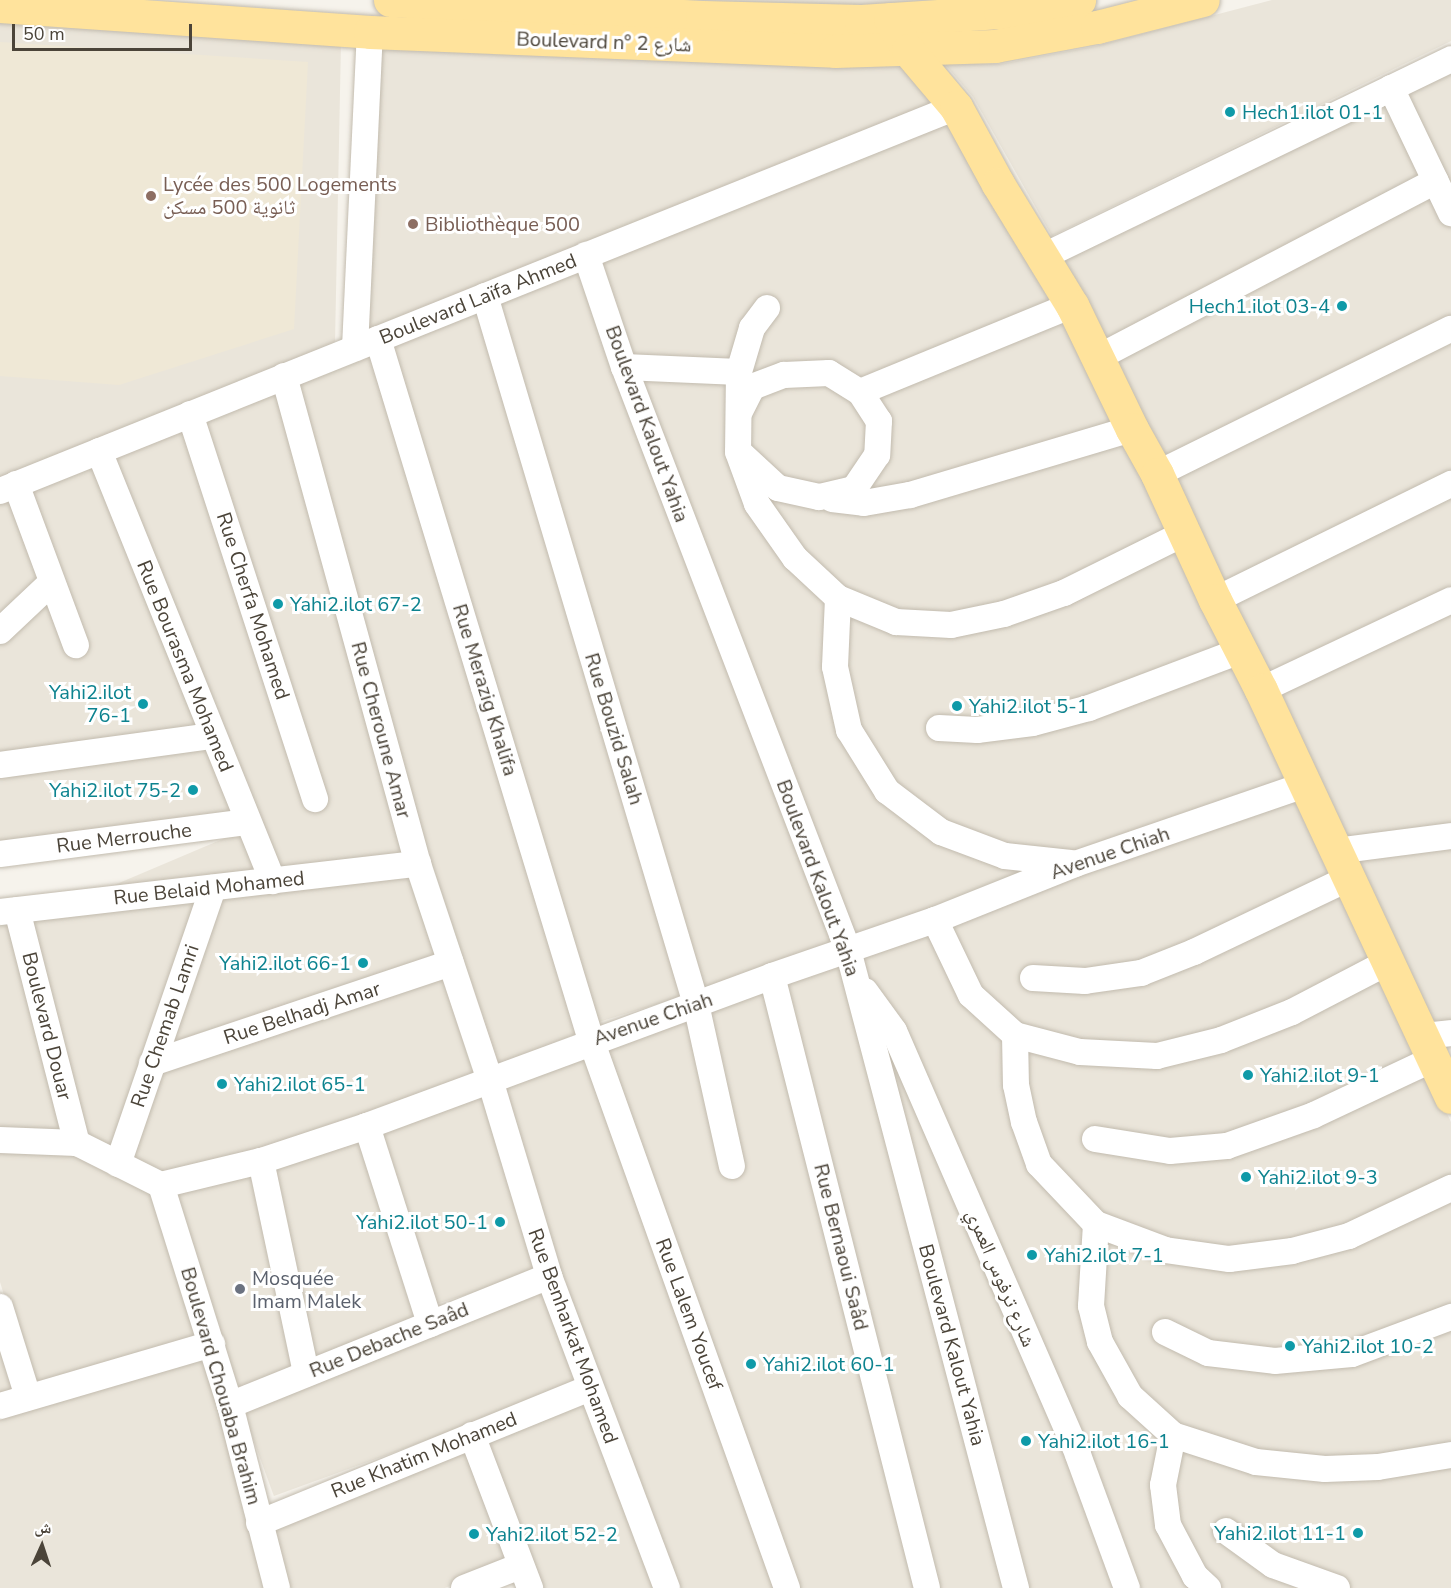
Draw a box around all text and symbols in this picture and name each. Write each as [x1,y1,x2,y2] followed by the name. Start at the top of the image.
[15,12,195,50] scale bar
[23,22,65,46] text: 50 m
[516,27,692,57] street label: Boulevard n° شارع 2
[1242,100,1383,124] place label: Hech1.ilot 01-1
[1223,105,1237,119] marker: Hech1.ilot 01-1
[163,172,397,219] place label: Lycée des 500 Logements ثانوية 500 مسكن
[144,189,158,203] marker: Lycée des 500 Logements ثانوية 500 مسكن
[425,212,580,236] place label: Bibliothèque 500
[406,217,420,231] marker: Bibliothèque 500
[376,248,580,350] street label: Boulevard Laïfa Ahmed
[1189,294,1330,318] place label: Hech1.ilot 03-4
[1335,299,1349,313] marker: Hech1.ilot 03-4
[600,322,694,526] street label: Boulevard Kalout Yahia
[211,509,295,703] street label: Rue Cherfa Mohamed
[132,557,238,775] street label: Rue Bourasma Mohamed
[290,592,422,616] place label: Yahi2.ilot 67-2
[271,597,285,611] marker: Yahi2.ilot 67-2
[447,601,523,779] street label: Rue Merazig Khalifa
[346,639,416,821] street label: Rue Cheroune Amar
[579,650,649,808] street label: Rue Bouzid Salah
[49,680,131,727] place label: Yahi2.ilot 76-1
[969,694,1089,718] place label: Yahi2.ilot 5-1
[136,697,150,711] marker: Yahi2.ilot 76-1
[950,699,964,713] marker: Yahi2.ilot 5-1
[771,776,865,980] street label: Boulevard Kalout Yahia
[49,778,181,802] place label: Yahi2.ilot 75-2
[186,783,200,797] marker: Yahi2.ilot 75-2
[55,818,193,858] street label: Rue Merrouche
[1047,821,1173,885] street label: Avenue Chiah
[112,866,306,910] street label: Rue Belaid Mohamed
[126,941,204,1111] street label: Rue Chemab Lamri
[17,950,77,1102] street label: Boulevard Douar
[219,951,351,975] place label: Yahi2.ilot 66-1
[356,956,370,970] marker: Yahi2.ilot 66-1
[221,976,383,1050] street label: Rue Belhadj Amar
[590,987,716,1051] street label: Avenue Chiah
[1260,1063,1380,1087] place label: Yahi2.ilot 9-1
[1241,1068,1255,1082] marker: Yahi2.ilot 9-1
[234,1072,366,1096] place label: Yahi2.ilot 65-1
[215,1077,229,1091] marker: Yahi2.ilot 65-1
[809,1161,873,1333] street label: Rue Bernaoui Saâd
[1258,1165,1378,1189] place label: Yahi2.ilot 9-3
[1239,1170,1253,1184] marker: Yahi2.ilot 9-3
[961,1206,1041,1350] street label: شارع ترفوس العمري
[356,1210,488,1234] place label: Yahi2.ilot 50-1
[493,1215,507,1229] marker: Yahi2.ilot 50-1
[523,1225,623,1447] street label: Rue Benharkat Mohamed
[650,1235,728,1393] street label: Rue Lalem Youcef
[914,1242,990,1448] street label: Boulevard Kalout Yahia
[1044,1243,1164,1267] place label: Yahi2.ilot 7-1
[1025,1248,1039,1262] marker: Yahi2.ilot 7-1
[176,1264,266,1508] street label: Boulevard Chouaba Brahim
[252,1266,361,1313] place label: Mosquée Imam Malek
[233,1282,247,1296] marker: Mosquée Imam Malek
[306,1297,472,1383] street label: Rue Debache Saâd
[1302,1334,1434,1358] place label: Yahi2.ilot 10-2
[1283,1339,1297,1353] marker: Yahi2.ilot 10-2
[763,1352,895,1376] place label: Yahi2.ilot 60-1
[744,1357,758,1371] marker: Yahi2.ilot 60-1
[328,1407,520,1503] street label: Rue Khatim Mohamed
[1038,1429,1170,1453] place label: Yahi2.ilot 16-1
[1019,1434,1033,1448] marker: Yahi2.ilot 16-1
[12,1516,72,1576] north arrow
[34,1517,52,1539] text: ش
[1214,1521,1346,1545] place label: Yahi2.ilot 11-1
[486,1522,618,1546] place label: Yahi2.ilot 52-2
[1351,1526,1365,1540] marker: Yahi2.ilot 11-1
[467,1527,481,1541] marker: Yahi2.ilot 52-2

